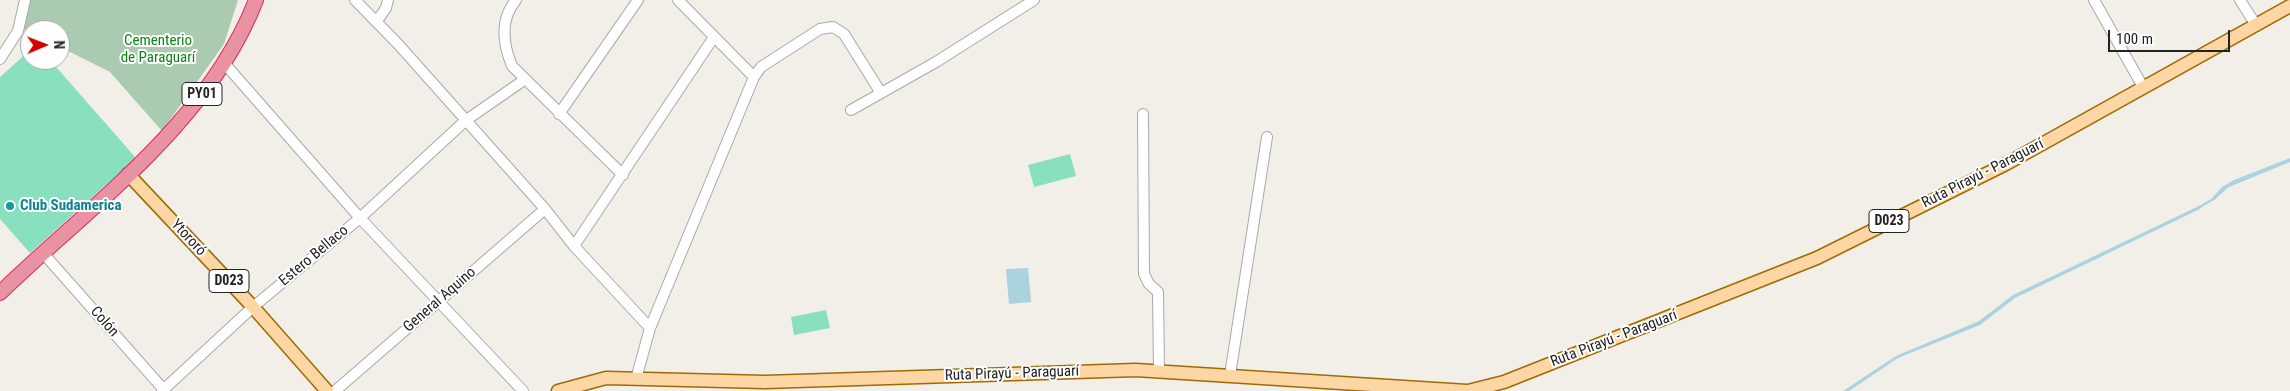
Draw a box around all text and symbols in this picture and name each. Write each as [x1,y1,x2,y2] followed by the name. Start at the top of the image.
[20,20,70,70] north arrow
[2110,20,2232,52] scale bar
[2116,30,2153,48] text: 100 m
[121,32,195,67] park label: Cementerio de Paraguarí
[51,40,67,49] text: N
[182,82,222,106] road number: PY01
[1919,135,2047,213] street label: Ruta Pirayú - Paraguarí
[20,197,122,215] place label: Club Sudamerica
[4,200,16,212] marker: Club Sudamerica
[1869,210,1909,232] road number: D023
[167,216,209,260] street label: Ytororó
[276,222,352,290] street label: Estero Bellaco
[400,264,480,336] street label: General Aquino
[209,270,249,292] road number: D023
[86,303,122,341] street label: Colón
[1548,307,1680,371] street label: Ruta Pirayú - Paraguarí
[945,363,1079,385] street label: Ruta Pirayú - Paraguarí

